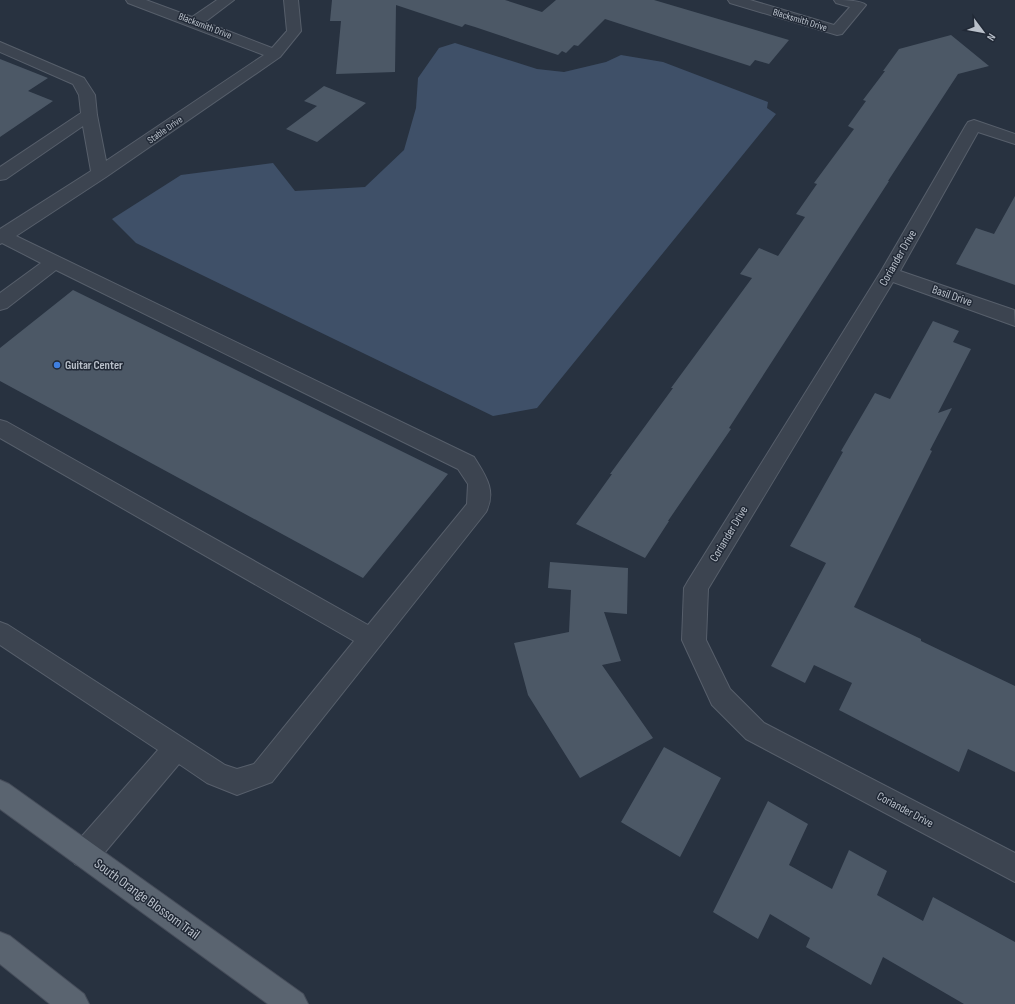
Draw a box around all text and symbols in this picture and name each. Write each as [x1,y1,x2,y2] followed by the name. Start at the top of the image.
[771,6,829,34] street label: Blacksmith Drive
[177,10,233,42] street label: Blacksmith Drive
[963,12,1003,52] north arrow
[984,31,998,43] text: N
[145,114,185,146] street label: Stable Drive
[876,227,920,289] street label: Coriander Drive
[930,282,974,310] street label: Basil Drive
[65,358,123,373] place label: Guitar Center
[52,360,62,370] marker: Guitar Center
[707,503,752,565] street label: Coriander Drive
[874,789,936,831] street label: Coriander Drive
[91,855,203,943] street label: South Orange Blossom Trail

